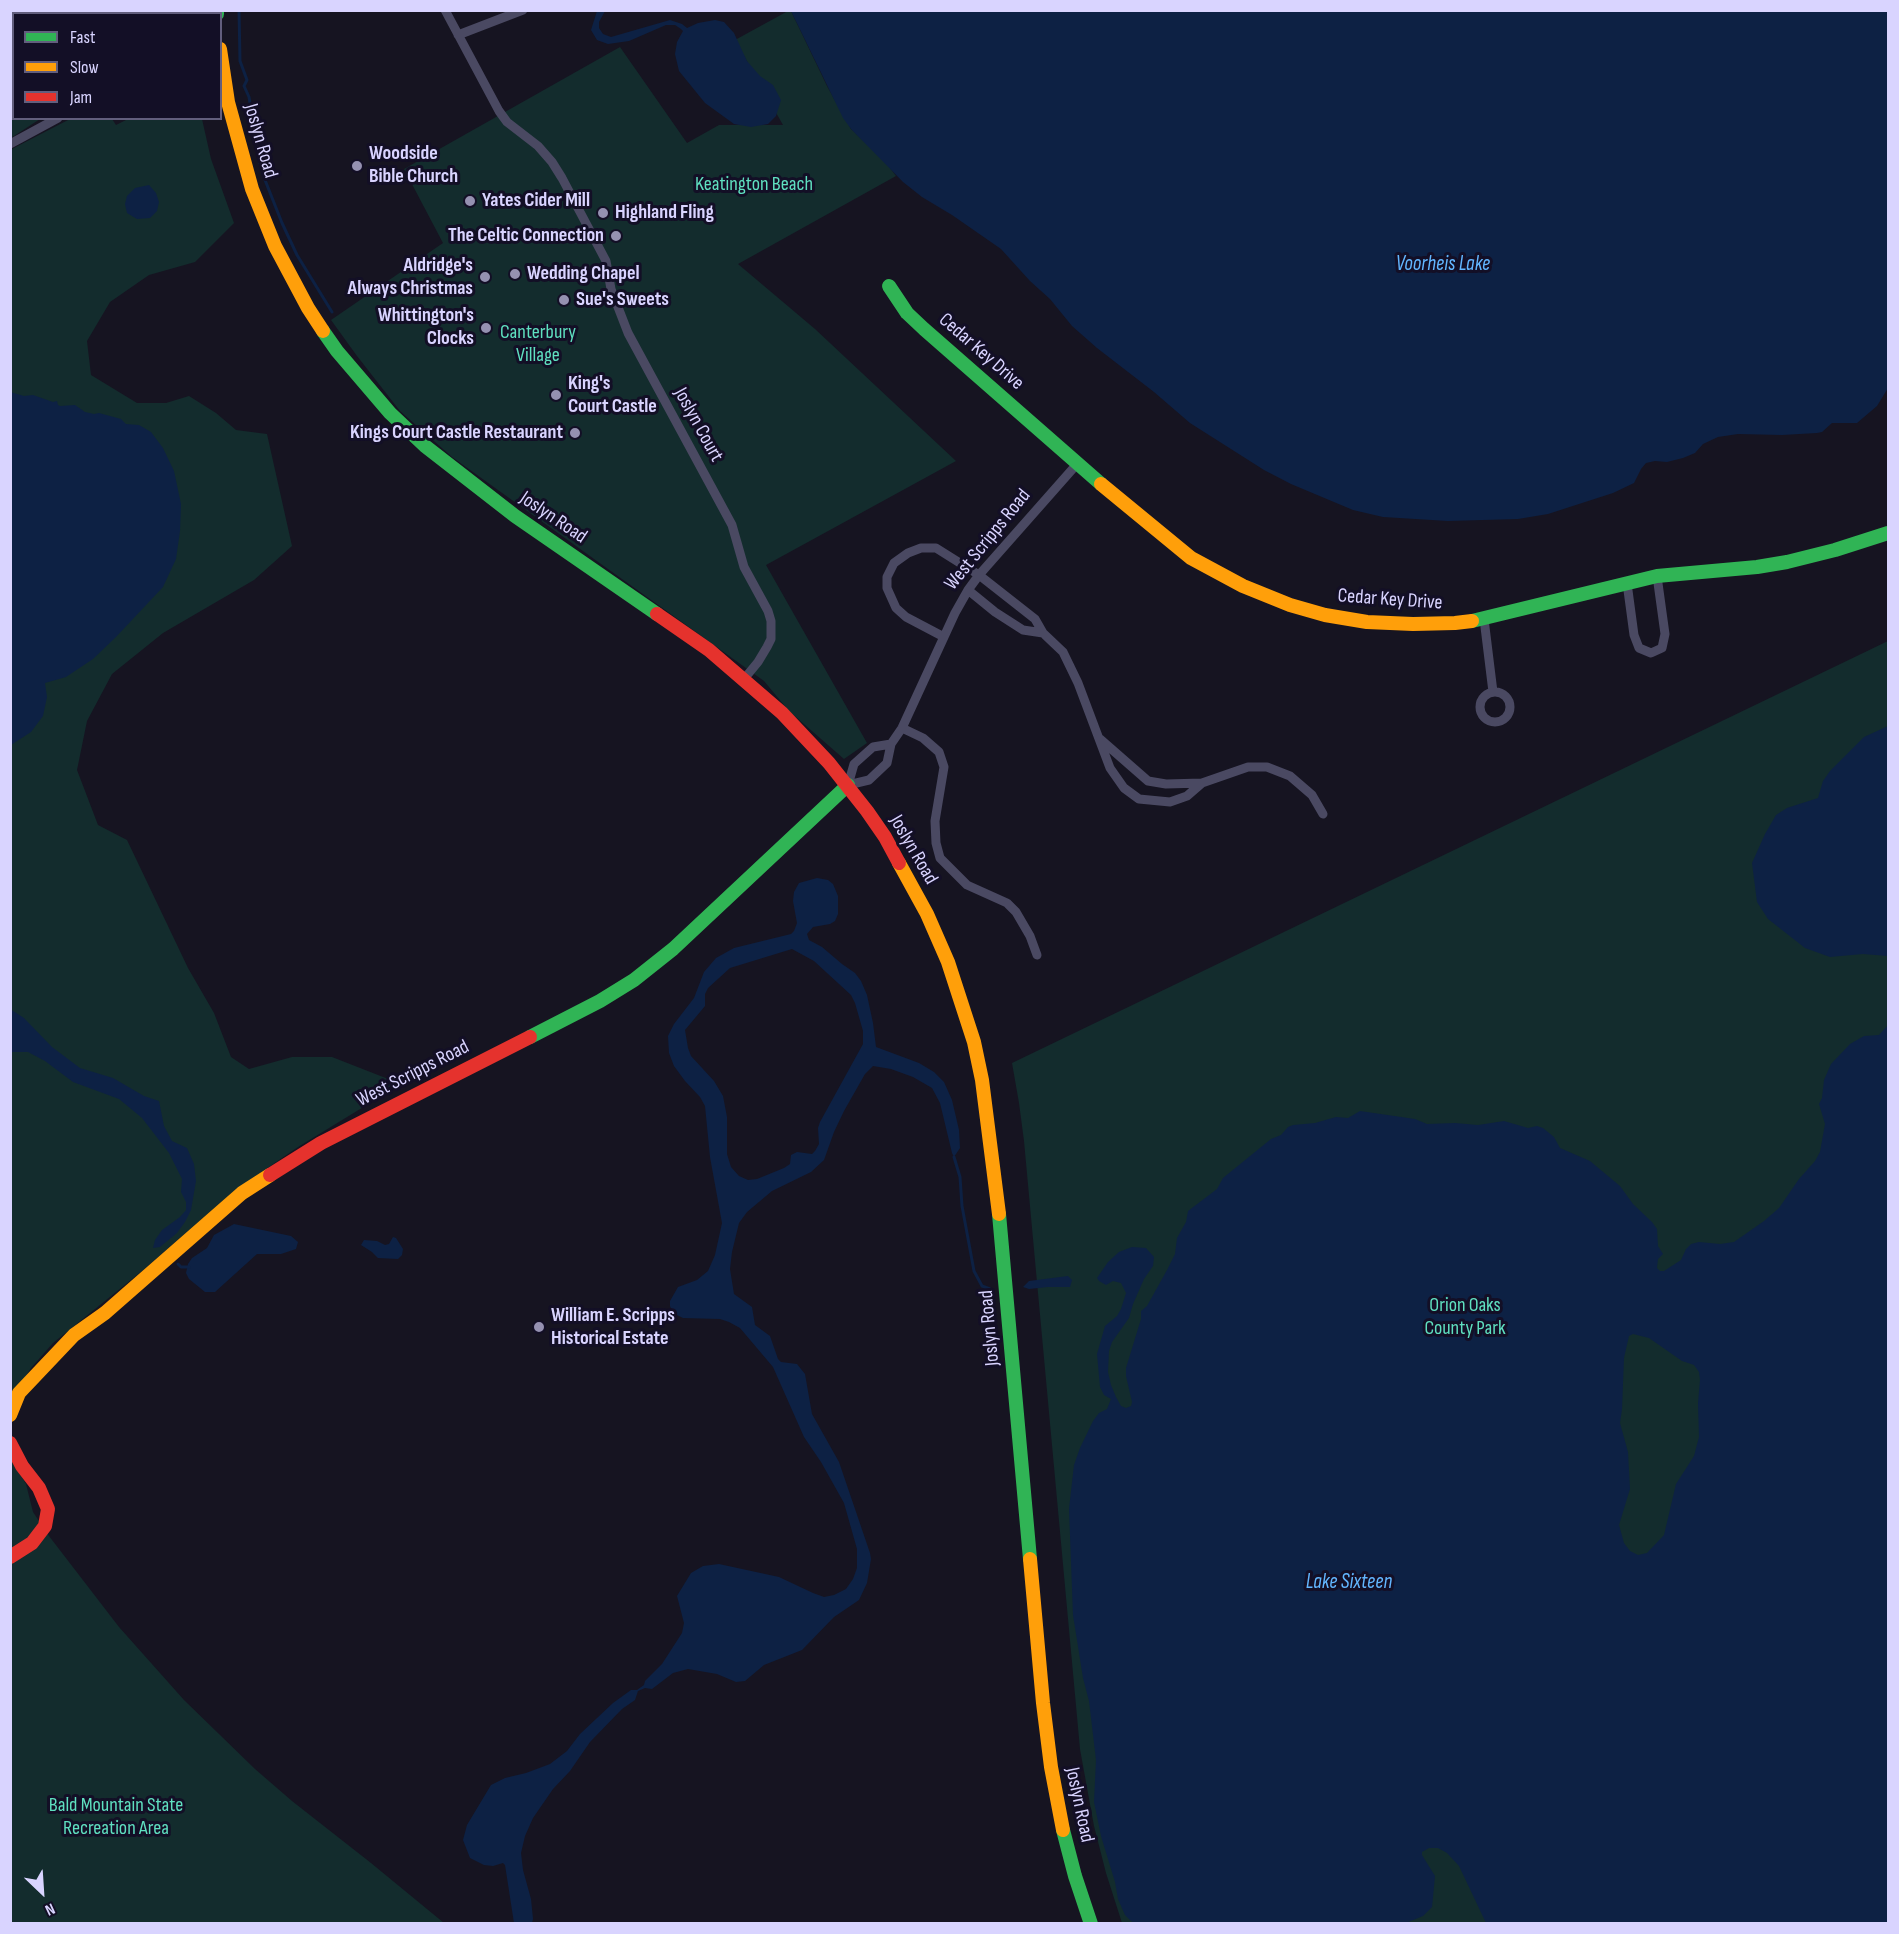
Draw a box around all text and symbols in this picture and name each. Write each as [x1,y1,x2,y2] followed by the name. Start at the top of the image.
[12,12,222,120] legend
[70,27,95,48] text: Fast
[70,57,99,78] text: Slow
[70,87,92,108] text: Jam
[238,101,282,181] street label: Joslyn Road
[369,142,458,189] place label: Woodside Bible Church
[350,159,364,173] marker: Woodside Bible Church
[695,173,813,197] park label: Keatington Beach
[482,189,590,213] place label: Yates Cider Mill
[463,194,477,208] marker: Yates Cider Mill
[615,201,714,225] place label: Highland Fling
[596,206,610,220] marker: Highland Fling
[448,224,604,248] place label: The Celtic Connection
[609,229,623,243] marker: The Celtic Connection
[1396,252,1490,278] water label: Voorheis Lake
[348,254,473,301] place label: Aldridge's Always Christmas
[527,262,640,286] place label: Wedding Chapel
[508,267,522,281] marker: Wedding Chapel
[478,270,492,284] marker: Aldridge's Always Christmas
[576,288,669,312] place label: Sue's Sweets
[557,293,571,307] marker: Sue's Sweets
[378,304,474,351] place label: Whittington's Clocks
[934,309,1028,395] street label: Cedar Key Drive
[479,321,493,335] marker: Whittington's Clocks
[500,321,576,368] park label: Canterbury Village
[568,372,657,419] place label: King's Court Castle
[668,384,728,466] street label: Joslyn Court
[549,388,563,402] marker: King's Court Castle
[350,421,563,445] place label: Kings Court Castle Restaurant
[568,426,582,440] marker: Kings Court Castle Restaurant
[940,485,1036,595] street label: West Scripps Road
[515,487,591,549] street label: Joslyn Road
[1337,584,1443,616] street label: Cedar Key Drive
[884,811,942,889] street label: Joslyn Road
[353,1035,473,1113] street label: West Scripps Road
[975,1289,1005,1367] street label: Joslyn Road
[1424,1294,1506,1341] park label: Orion Oaks County Park
[551,1304,675,1351] place label: William E. Scripps Historical Estate
[532,1320,546,1334] marker: William E. Scripps Historical Estate
[1306,1570,1392,1596] water label: Lake Sixteen
[1059,1765,1099,1845] street label: Joslyn Road
[49,1794,183,1841] park label: Bald Mountain State Recreation Area
[12,1862,72,1922] north arrow
[42,1898,58,1919] text: N

